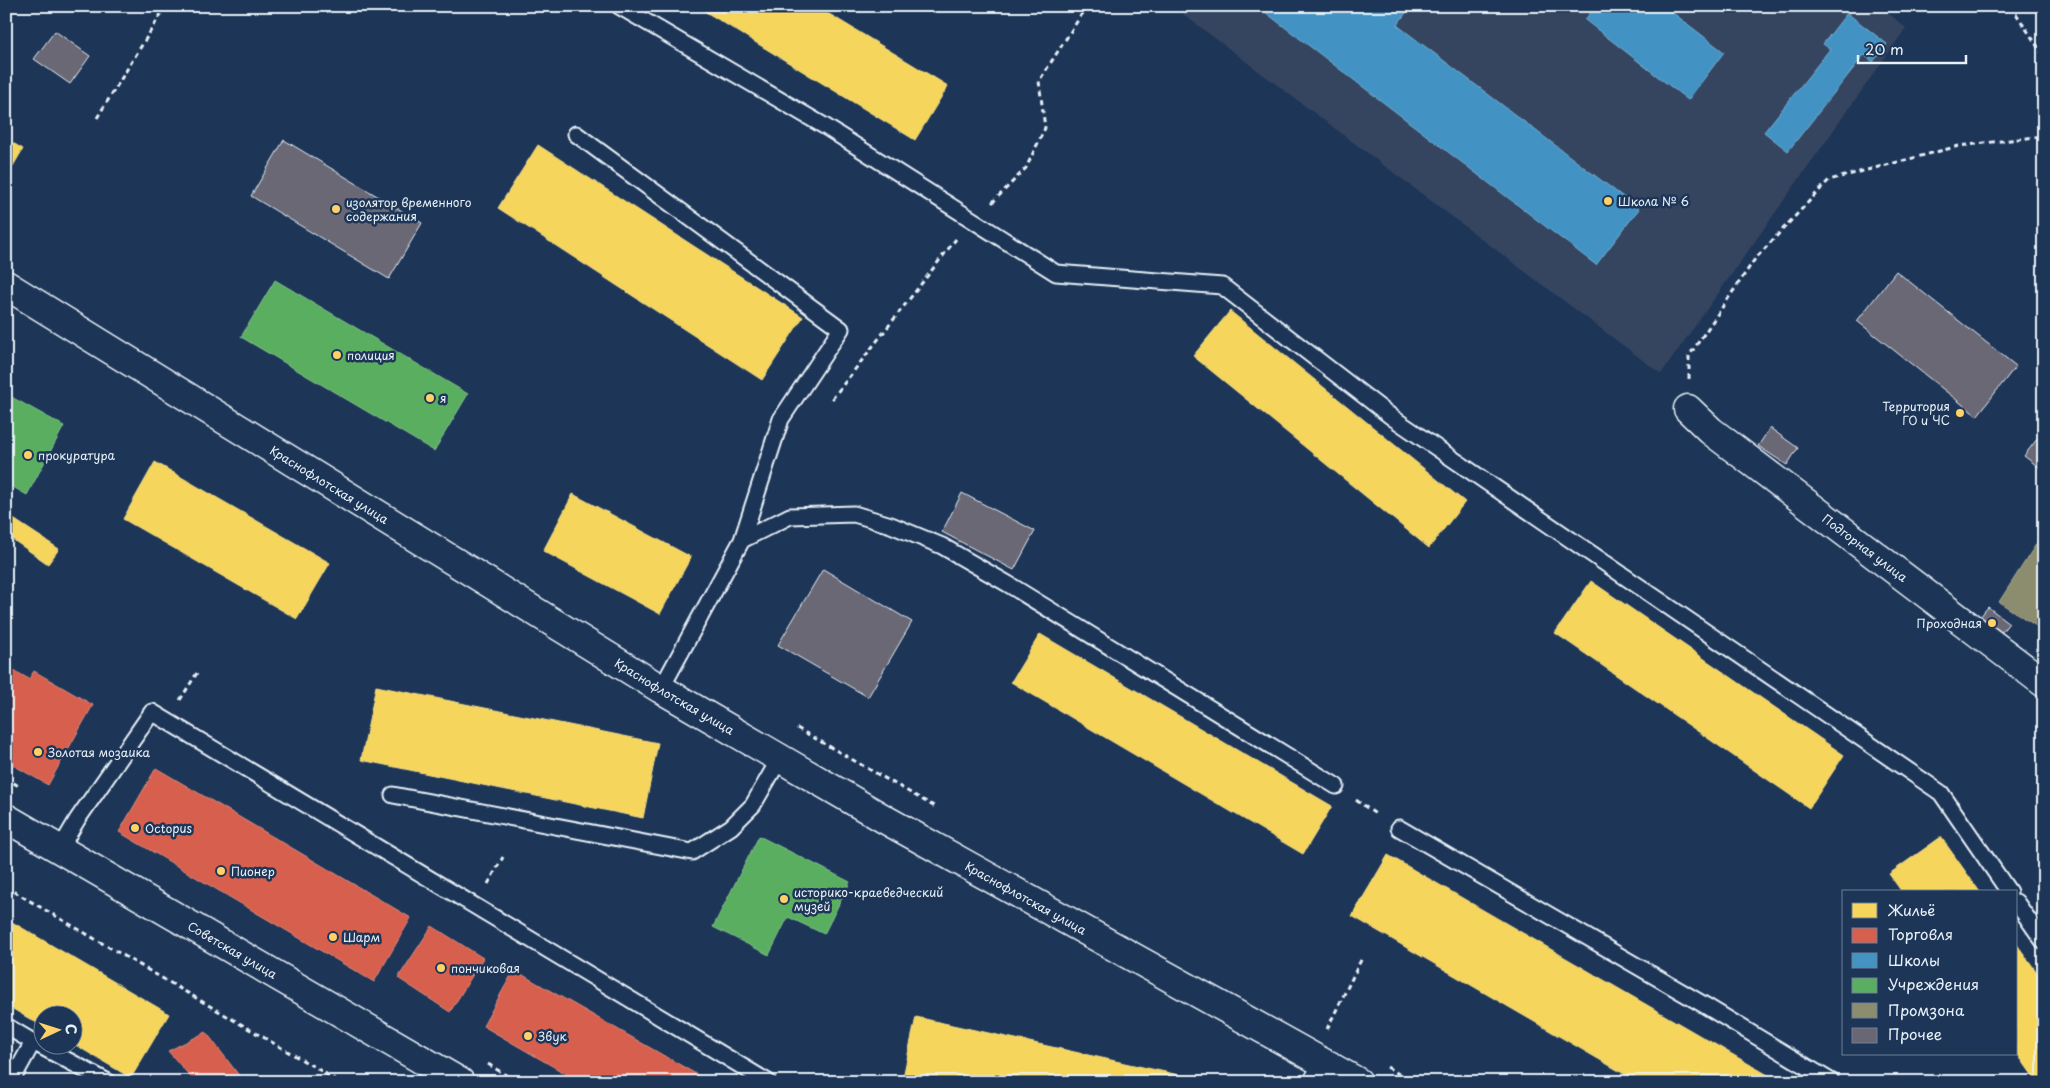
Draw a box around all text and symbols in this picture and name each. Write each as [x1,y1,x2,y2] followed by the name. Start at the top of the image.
[1858,32,1965,64] scale bar
[1865,37,1904,60] text: 20 m
[1618,192,1689,210] place label: Школа № 6
[346,193,472,225] place label: изолятор временного содержания
[1602,195,1614,207] marker: Школа № 6
[330,203,342,215] marker: изолятор временного содержания
[347,346,395,364] place label: полиция
[331,349,343,361] marker: полиция
[440,389,447,407] place label: я
[424,392,436,404] marker: я
[1882,397,1950,429] place label: Территория ГО и ЧС
[1954,407,1966,419] marker: Территория ГО и ЧС
[267,441,393,528] street label: Краснофлотская улица
[38,446,116,464] place label: прокуратура
[22,449,34,461] marker: прокуратура
[1819,509,1912,586] street label: Подгорная улица
[1916,614,1982,632] place label: Проходная
[1986,617,1998,629] marker: Проходная
[611,654,738,739] street label: Краснофлотская улица
[48,743,151,761] place label: Золотая мозаика
[32,746,44,758] marker: Золотая мозаика
[145,819,193,837] place label: Octopus
[129,822,141,834] marker: Octopus
[962,857,1090,939] street label: Краснофлотская улица
[231,862,275,880] place label: Пионер
[215,865,227,877] marker: Пионер
[794,883,943,915] place label: историко-краеведческий музей
[1842,890,2018,1056] legend
[778,893,790,905] marker: историко-краеведческий музей
[1887,898,1935,921] text: Жильё
[184,917,281,983] street label: Советская улица
[1888,922,1953,945] text: Торговля
[343,928,380,946] place label: Шарм
[327,931,339,943] marker: Шарм
[1888,948,1940,971] text: Школы
[451,959,520,977] place label: пончиковая
[435,962,447,974] marker: пончиковая
[1888,972,1979,995] text: Учреждения
[1888,998,1965,1021] text: Промзона
[32,1006,82,1056] north arrow
[1888,1022,1942,1045] text: Прочее
[61,1023,82,1035] text: С
[538,1027,567,1045] place label: Звук
[522,1030,534,1042] marker: Звук

